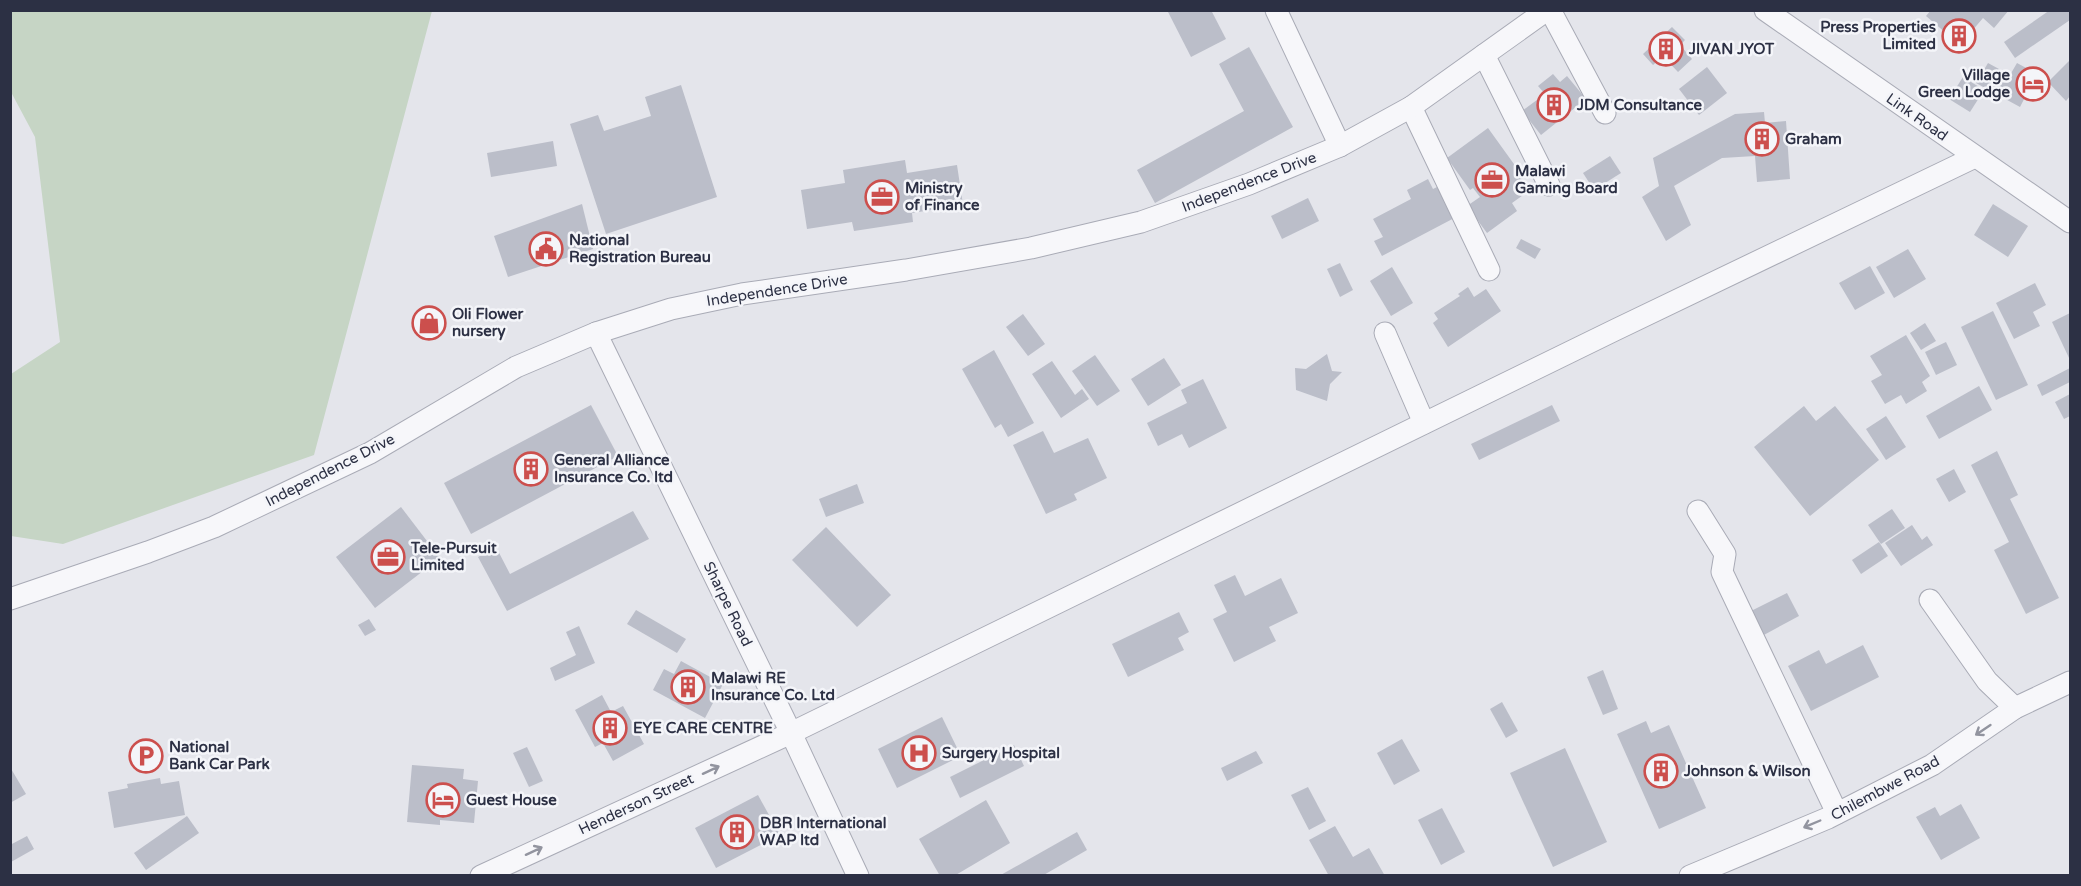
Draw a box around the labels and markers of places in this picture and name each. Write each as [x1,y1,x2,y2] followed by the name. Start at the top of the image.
[1820,18,1936,53] place label: Press Properties Limited
[1941,18,1977,54] building icon: Press Properties Limited
[1648,31,1684,67] building icon: JIVAN JYOT
[1688,40,1775,58] place label: JIVAN JYOT
[1918,66,2011,102] place label: Village Green Lodge
[2015,66,2051,102] hotel icon: Village Green Lodge
[1536,87,1572,123] building icon: JDM Consultance
[1576,96,1702,114] place label: JDM Consultance
[1744,121,1780,157] building icon: Graham
[1785,130,1842,148] place label: Graham
[1474,162,1510,198] office icon: Malawi Gaming Board
[1515,162,1618,198] place label: Malawi Gaming Board
[864,179,900,215] office icon: Ministry of Finance
[905,179,980,214] place label: Ministry of Finance
[528,231,564,267] public building icon: National Registration Bureau
[569,231,711,267] place label: National Registration Bureau
[411,305,447,341] shop icon: Oli Flower nursery
[452,305,523,341] place label: Oli Flower nursery
[513,451,549,487] building icon: General Alliance Insurance Co. ltd
[554,451,673,486] place label: General Alliance Insurance Co. ltd
[370,539,406,575] office icon: Tele-Pursuit Limited
[410,539,497,574] place label: Tele-Pursuit Limited
[670,669,706,705] building icon: Malawi RE Insurance Co. Ltd
[711,669,835,704] place label: Malawi RE Insurance Co. Ltd
[592,710,628,746] building icon: EYE CARE CENTRE
[633,719,773,737] place label: EYE CARE CENTRE
[901,735,937,771] hospital icon: Surgery Hospital
[128,738,164,774] parking icon: National Bank Car Park
[169,738,270,773] place label: National Bank Car Park
[942,744,1060,763] place label: Surgery Hospital
[1643,753,1679,789] building icon: Johnson & Wilson
[1683,762,1811,780] place label: Johnson & Wilson
[425,782,461,818] hotel icon: Guest House
[466,791,557,809] place label: Guest House
[719,814,755,850] building icon: DBR International WAP ltd
[760,814,886,849] place label: DBR International WAP ltd

